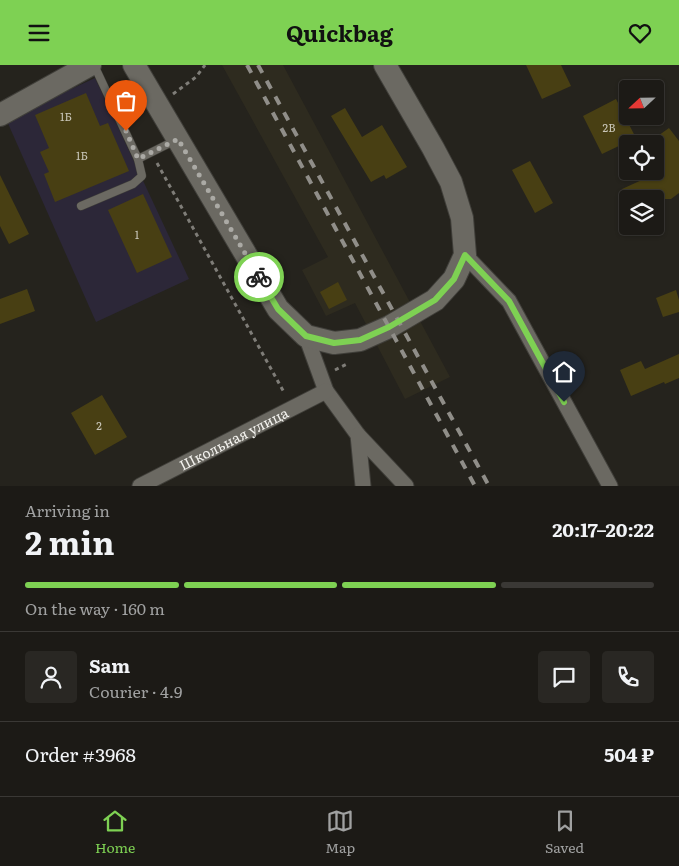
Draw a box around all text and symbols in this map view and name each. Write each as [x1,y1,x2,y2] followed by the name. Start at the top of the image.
[286,16,393,49] text: Quickbag
[25,19,53,47] icon: menu
[626,19,654,47] icon: heart
[105,80,147,131] pin
[619,80,664,125] north arrow
[619,80,664,235] map controls
[112,87,140,115] icon: bag
[60,108,72,124] house number: 1Б
[603,119,615,135] house number: 2В
[619,135,664,180] button: locate
[76,147,88,163] house number: 1Б
[619,190,664,235] button: layers
[135,226,140,242] house number: 1
[234,252,284,302] courier
[245,263,273,291] icon: bike
[543,351,585,402] pin
[550,358,578,386] icon: home
[175,402,292,474] street label: Школьная улица
[96,417,102,433] house number: 2
[25,498,110,522] text: Arriving in
[552,515,654,543] text: 20:17–20:22
[25,517,114,565] text: 2 min
[25,596,165,620] text: On the way · 160 m
[25,651,77,703] button: person
[89,651,130,679] text: Sam
[538,651,590,703] button: chat
[602,651,654,703] button: phone
[89,679,182,703] text: Courier · 4.9
[25,740,136,768] text: Order #3968
[604,740,654,768] text: 504 ₽
[95,807,135,857] tab: Home
[325,807,355,857] tab: Map
[545,807,584,857] tab: Saved

